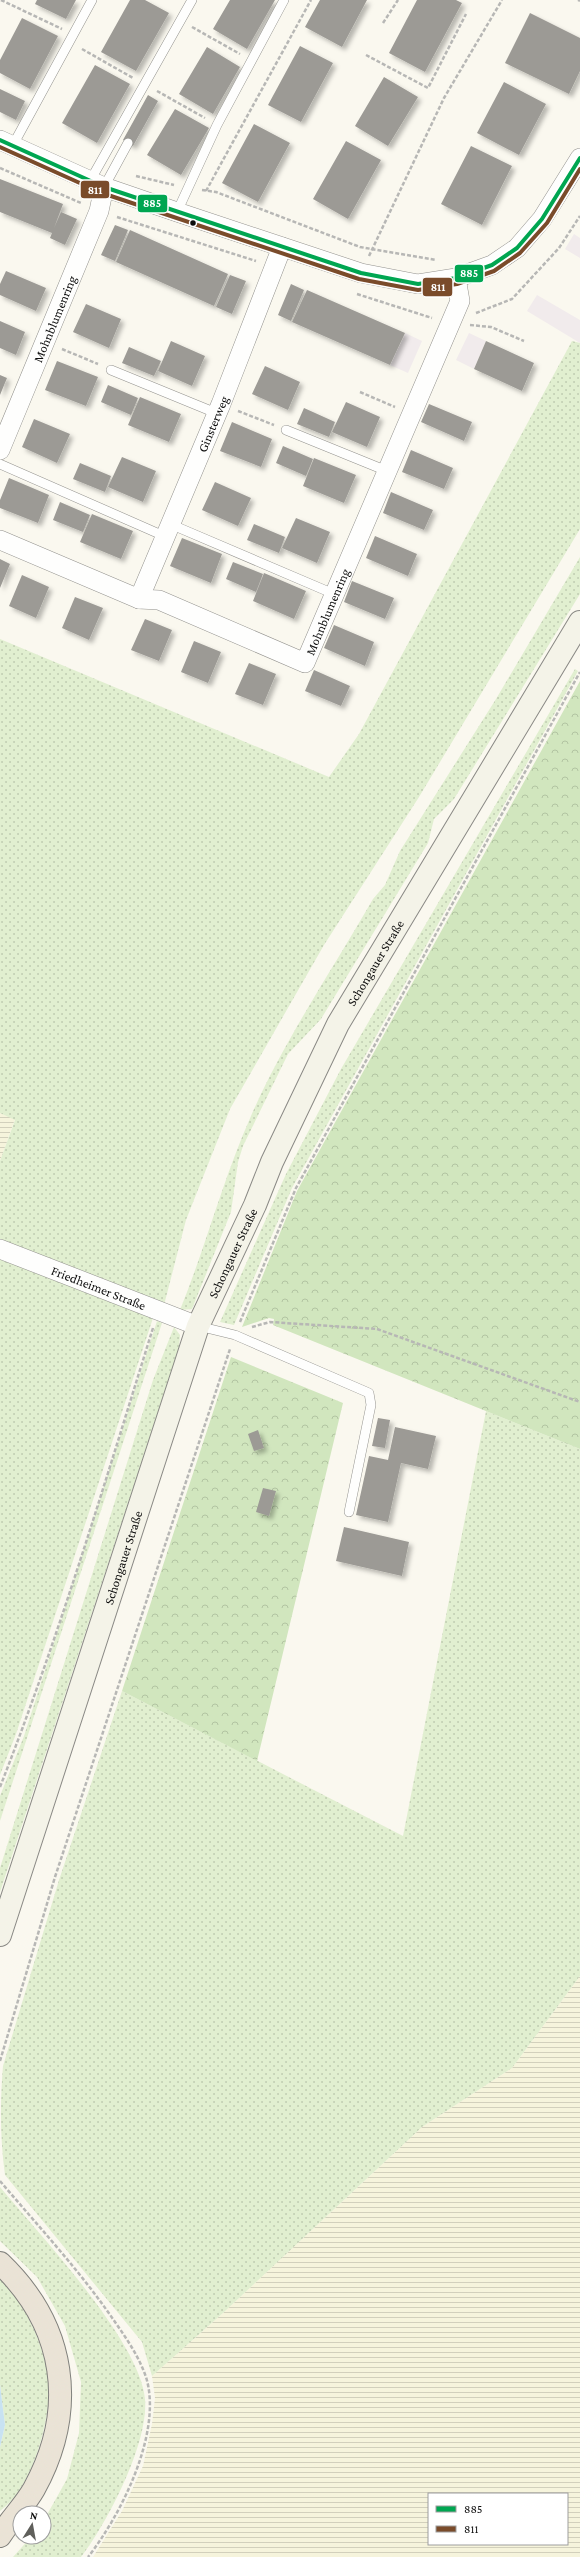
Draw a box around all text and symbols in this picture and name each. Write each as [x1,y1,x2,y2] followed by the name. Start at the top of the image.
[80,180,110,199] line badge: 811
[88,184,102,196] text: 811
[137,194,168,213] line badge: 885
[143,197,161,209] text: 885
[188,218,198,228] unlabelled marker
[454,264,484,283] line badge: 885
[460,267,478,279] text: 885
[30,272,79,365] street label: Mohnblumenring
[422,277,453,297] line badge: 811
[431,281,445,293] text: 811
[194,393,231,454] street label: Ginsterweg
[302,565,352,657] street label: Mohnblumenring
[343,917,407,1008] street label: Schongauer Straße
[205,1205,260,1300] street label: Schongauer Straße
[49,1262,148,1313] street label: Friedheimer Straße
[101,1508,145,1606] street label: Schongauer Straße
[428,2493,568,2545] legend
[464,2502,482,2516] text: 885
[12,2505,52,2545] north arrow
[29,2509,39,2522] text: N
[464,2522,478,2536] text: 811

